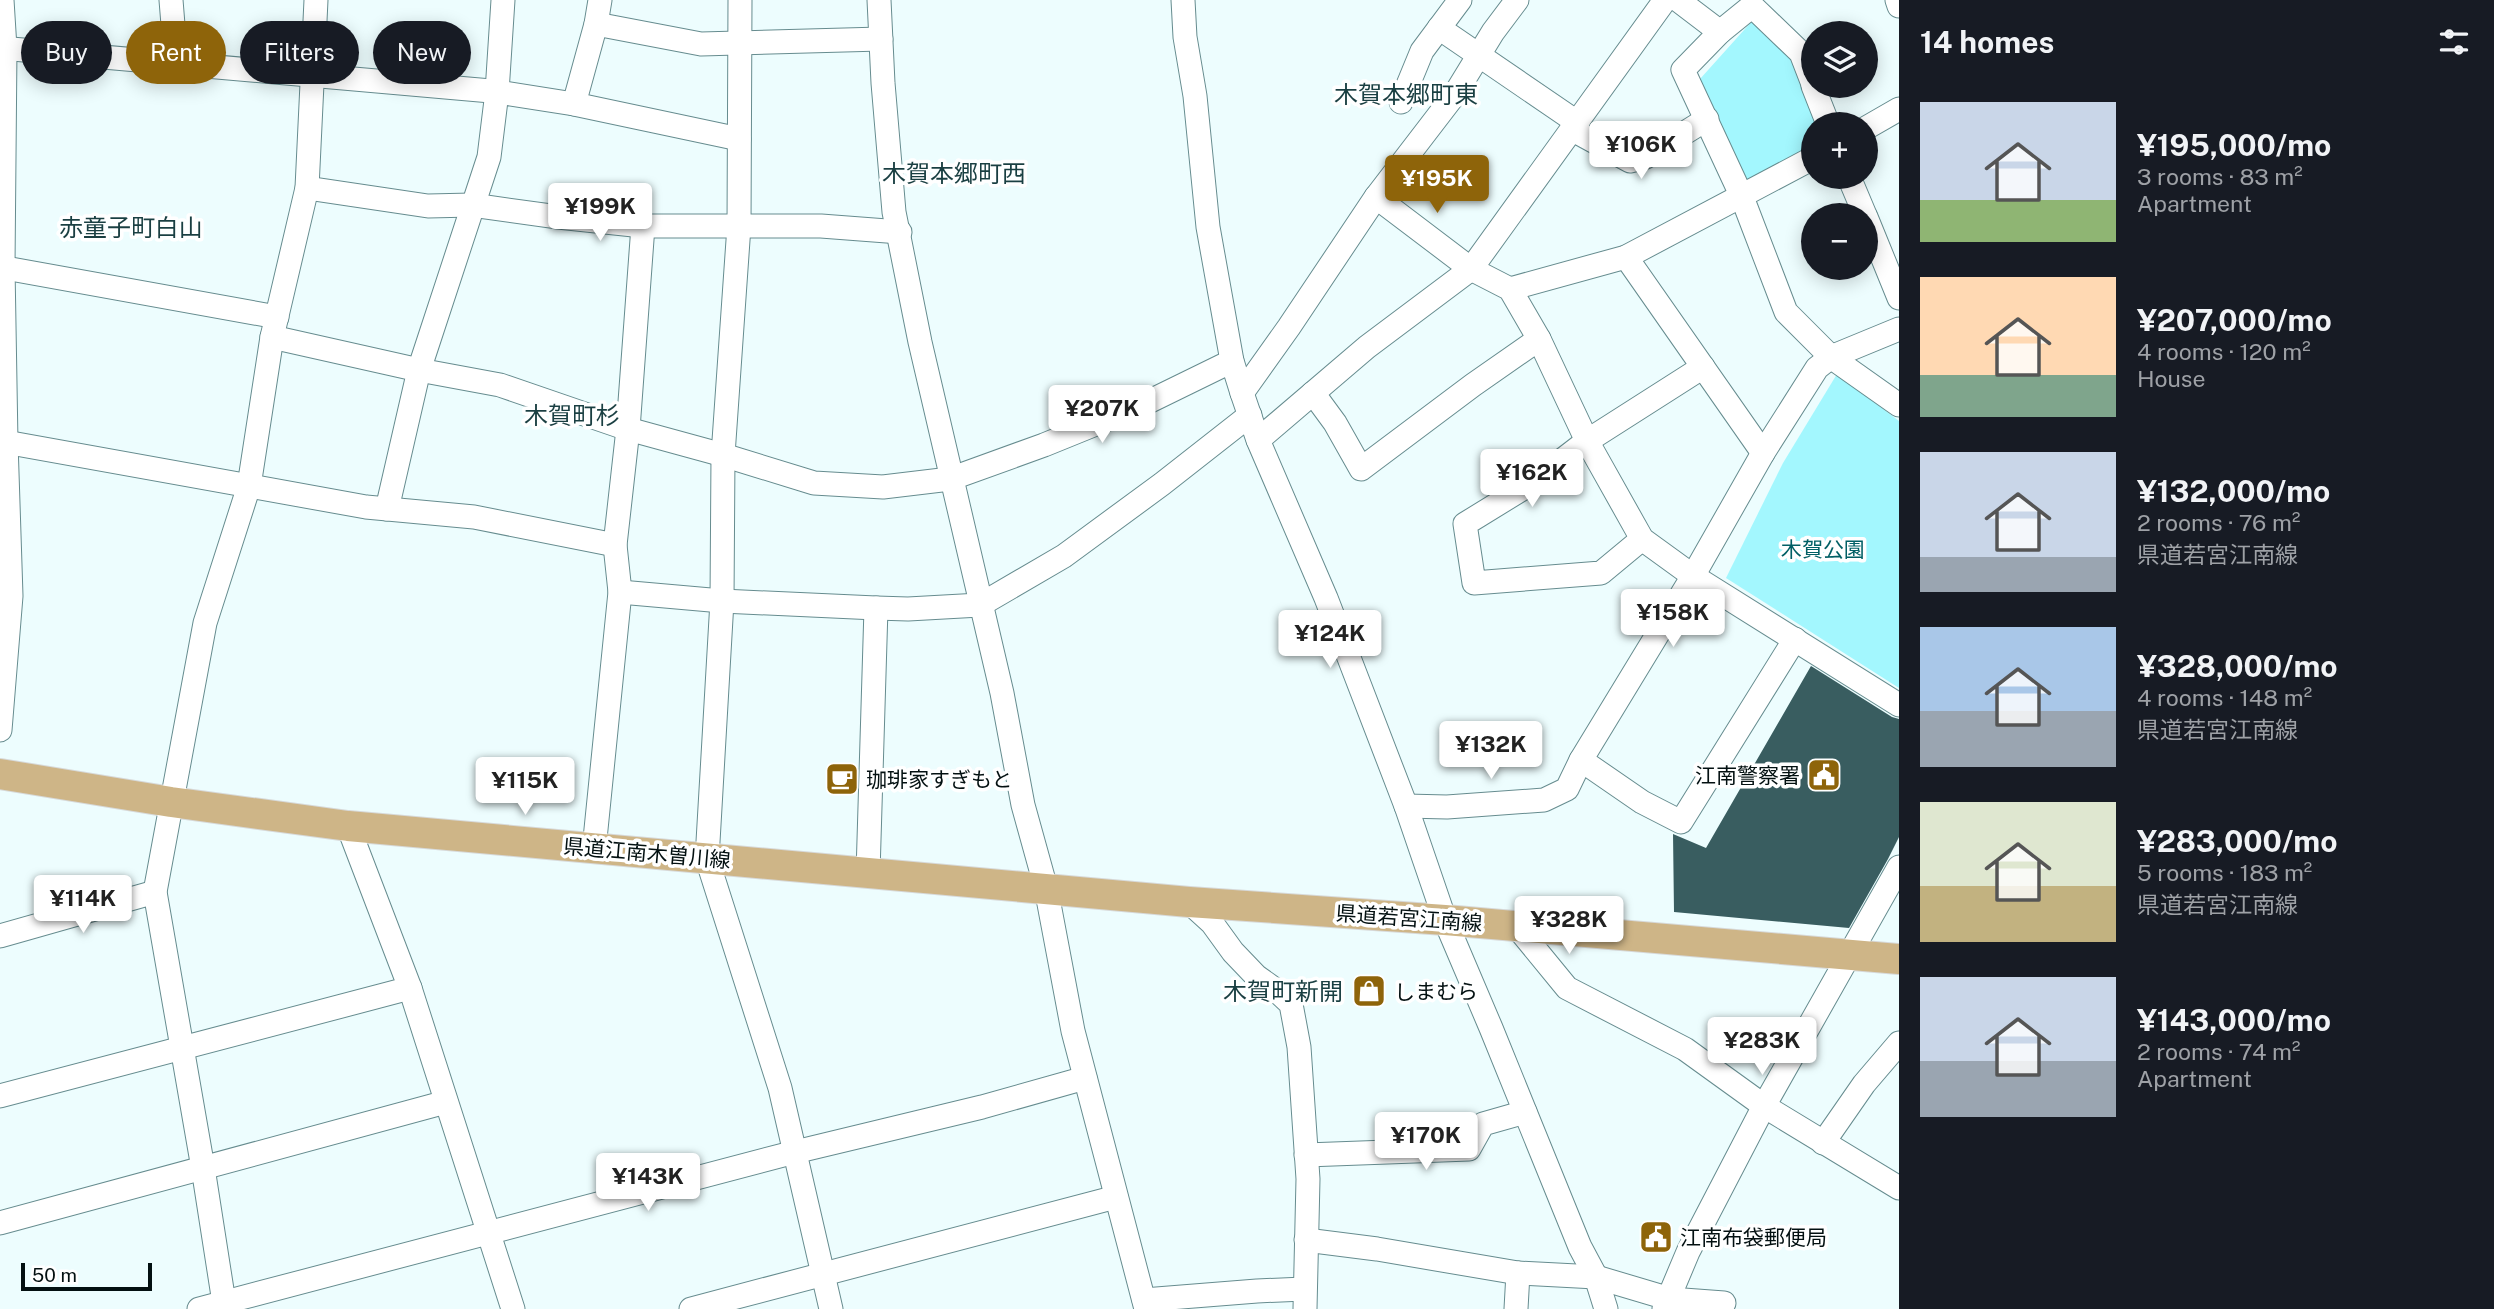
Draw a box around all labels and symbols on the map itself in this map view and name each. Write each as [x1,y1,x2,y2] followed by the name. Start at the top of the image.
[1334,80,1478,108] district label: 木賀本郷町東
[1592,122,1690,181] pin: ¥106K
[1388,156,1486,215] pin: ¥195K
[882,159,1026,187] district label: 木賀本郷町西
[551,184,649,243] pin: ¥199K
[59,213,203,241] district label: 赤童子町白山
[1053,386,1151,445] pin: ¥207K
[524,401,620,429] district label: 木賀町杉
[1483,449,1581,509] pin: ¥162K
[1781,537,1865,562] park label: 木賀公園
[1624,590,1722,649] pin: ¥158K
[1281,610,1379,670] pin: ¥124K
[1442,722,1540,781] pin: ¥132K
[1805,756,1843,794] public building icon: 江南警察署
[476,758,574,817] pin: ¥115K
[823,760,861,798] cafe icon: 珈琲家すぎもと
[1695,763,1800,788] place label: 江南警察署
[866,767,1013,792] place label: 珈琲家すぎもと
[562,833,732,873] street label: 県道江南木曽川線
[34,876,132,935] pin: ¥114K
[1520,897,1618,956] pin: ¥328K
[1335,900,1483,936] street label: 県道若宮江南線
[1350,972,1388,1010] shop icon: しまむら
[1223,977,1343,1005] district label: 木賀町新開
[1394,979,1478,1004] place label: しまむら
[1713,1018,1811,1077] pin: ¥283K
[1377,1112,1475,1172] pin: ¥170K
[599,1154,697,1213] pin: ¥143K
[1637,1218,1675,1256] public building icon: 江南布袋郵便局
[1680,1225,1827,1250] place label: 江南布袋郵便局
[21,1260,152,1292] scale bar

